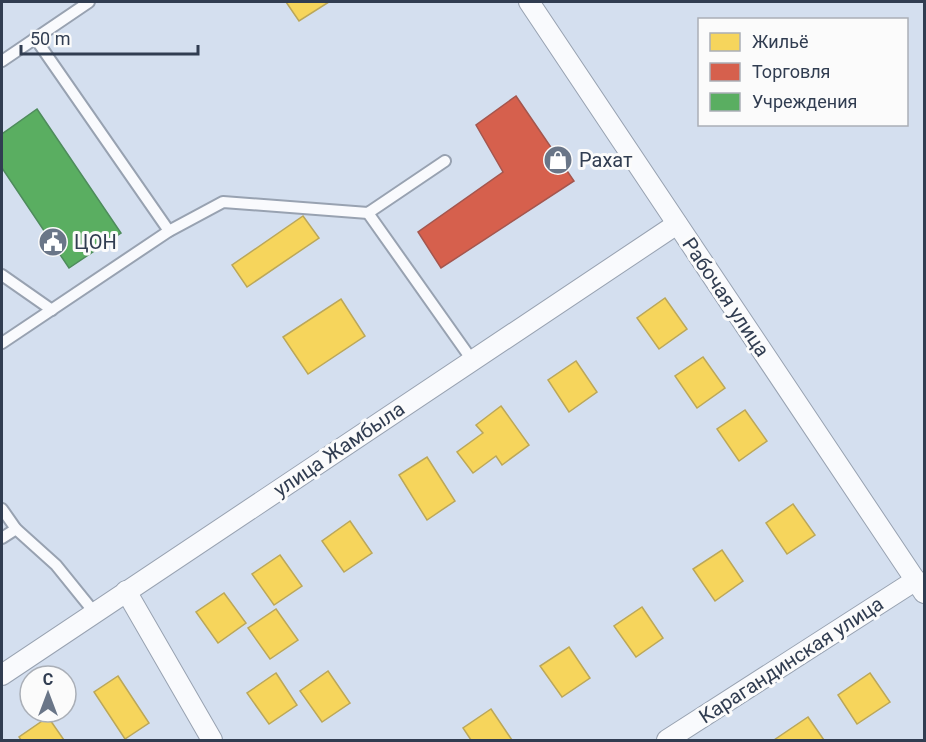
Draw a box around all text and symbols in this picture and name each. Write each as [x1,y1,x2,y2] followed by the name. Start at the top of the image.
[21,18,198,56] scale bar
[698,18,908,126] legend
[30,28,70,49] text: 50 m
[752,31,808,52] text: Жильё
[752,61,830,82] text: Торговля
[752,91,857,112] text: Учреждения
[542,144,574,176] shop icon: Рахат
[579,148,633,172] place label: Рахат
[37,226,69,258] public building icon: ЦОН
[74,230,117,254] place label: ЦОН
[677,233,775,361] street label: Рабочая улица
[269,396,409,502] street label: улица Жамбыла
[694,591,888,729] street label: Карагандинская улица
[18,664,78,724] north arrow
[43,670,53,689] text: С

